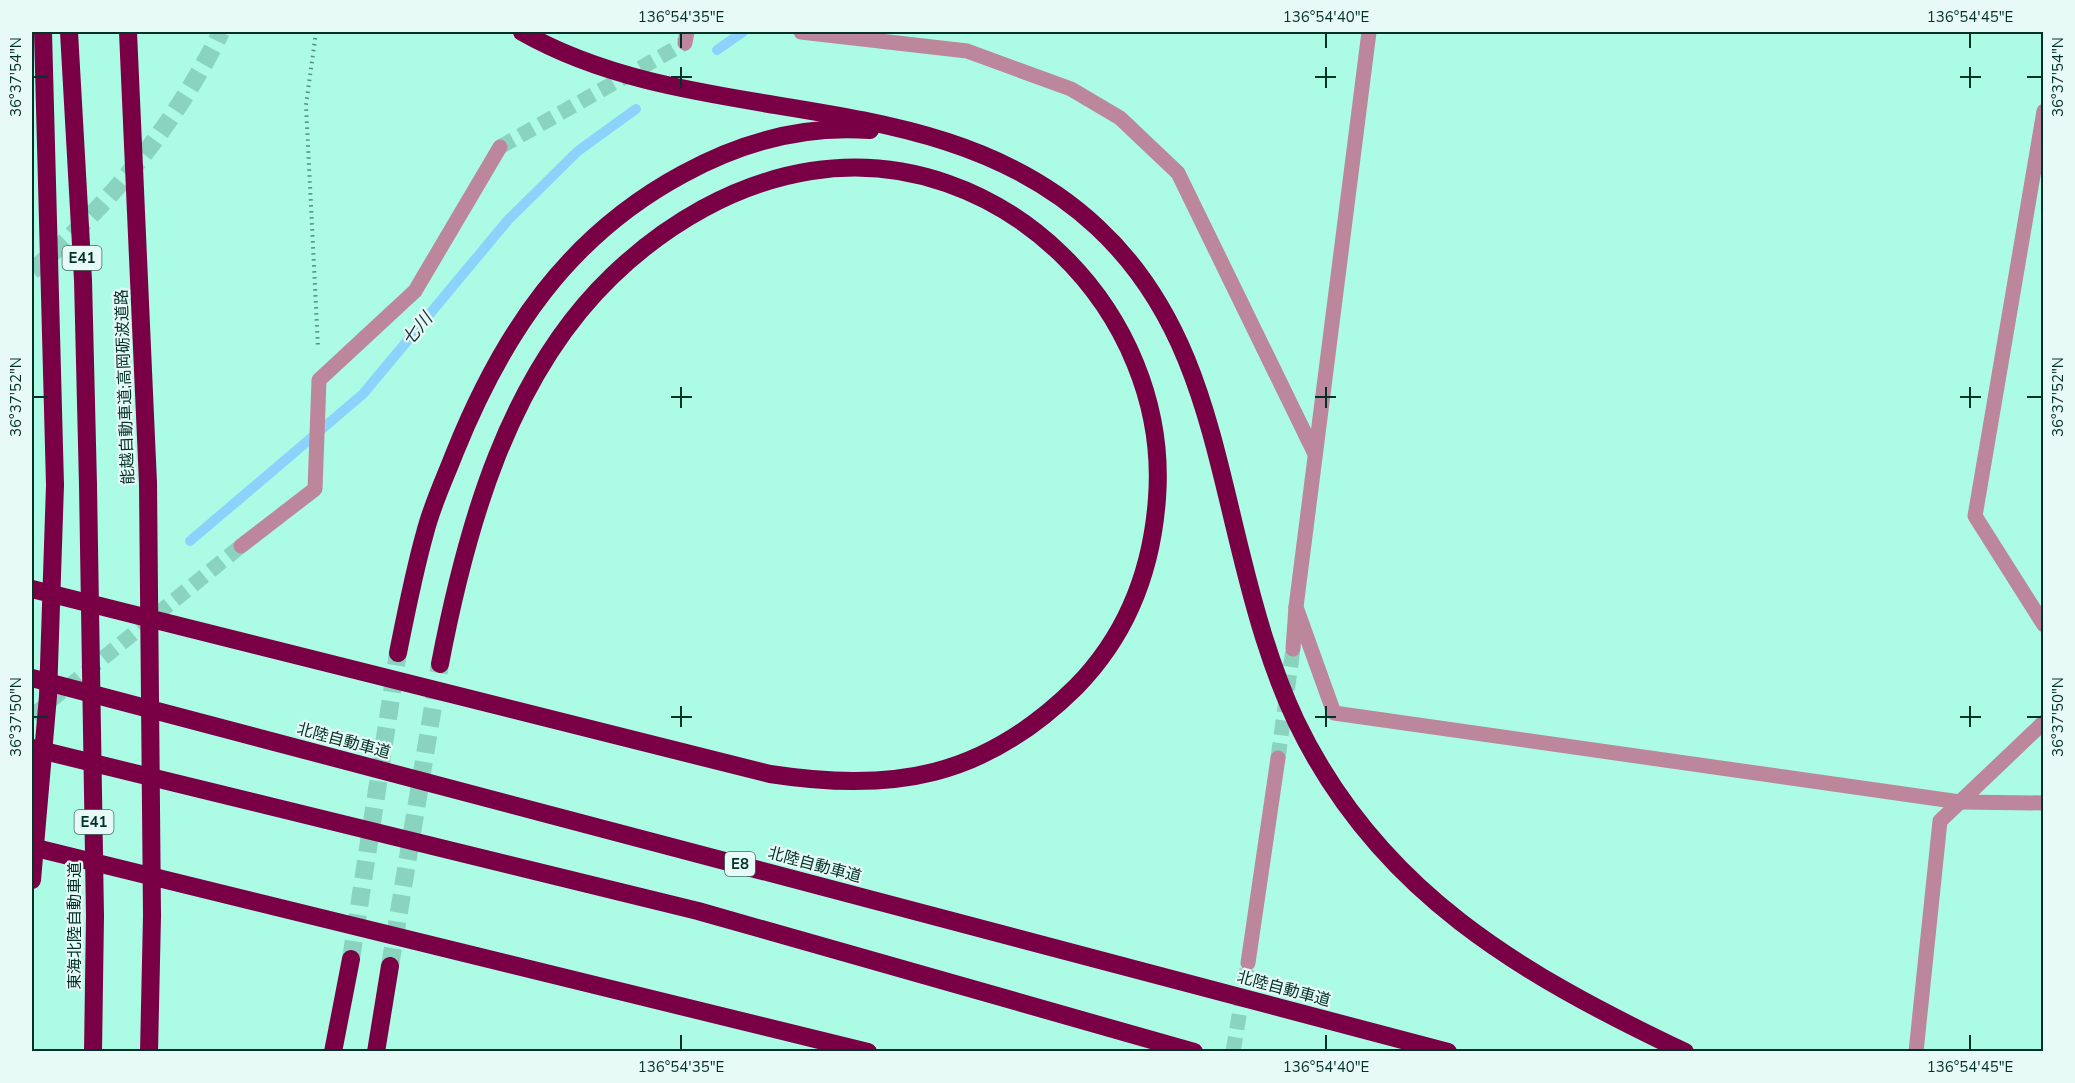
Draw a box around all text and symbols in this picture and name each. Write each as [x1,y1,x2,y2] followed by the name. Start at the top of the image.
[638,7,724,27] text: 136°54'35"E
[1283,7,1369,27] text: 136°54'40"E
[1927,7,2013,27] text: 136°54'45"E
[6,37,26,117] text: 36°37'54"N
[2048,37,2068,117] text: 36°37'54"N
[62,246,101,270] road number: E41
[111,289,139,485] street label: 能越自動車道;高岡砺波道路
[396,306,439,351] water label: 七川
[6,357,26,437] text: 36°37'52"N
[2048,357,2068,437] text: 36°37'52"N
[6,677,26,757] text: 36°37'50"N
[2048,677,2068,757] text: 36°37'50"N
[295,718,393,764] street label: 北陸自動車道
[74,810,113,834] road number: E41
[766,842,864,888] street label: 北陸自動車道
[725,852,755,876] road number: E8
[64,862,86,990] street label: 東海北陸自動車道
[1235,966,1333,1012] street label: 北陸自動車道
[638,1057,724,1077] text: 136°54'35"E
[1283,1057,1369,1077] text: 136°54'40"E
[1927,1057,2013,1077] text: 136°54'45"E

